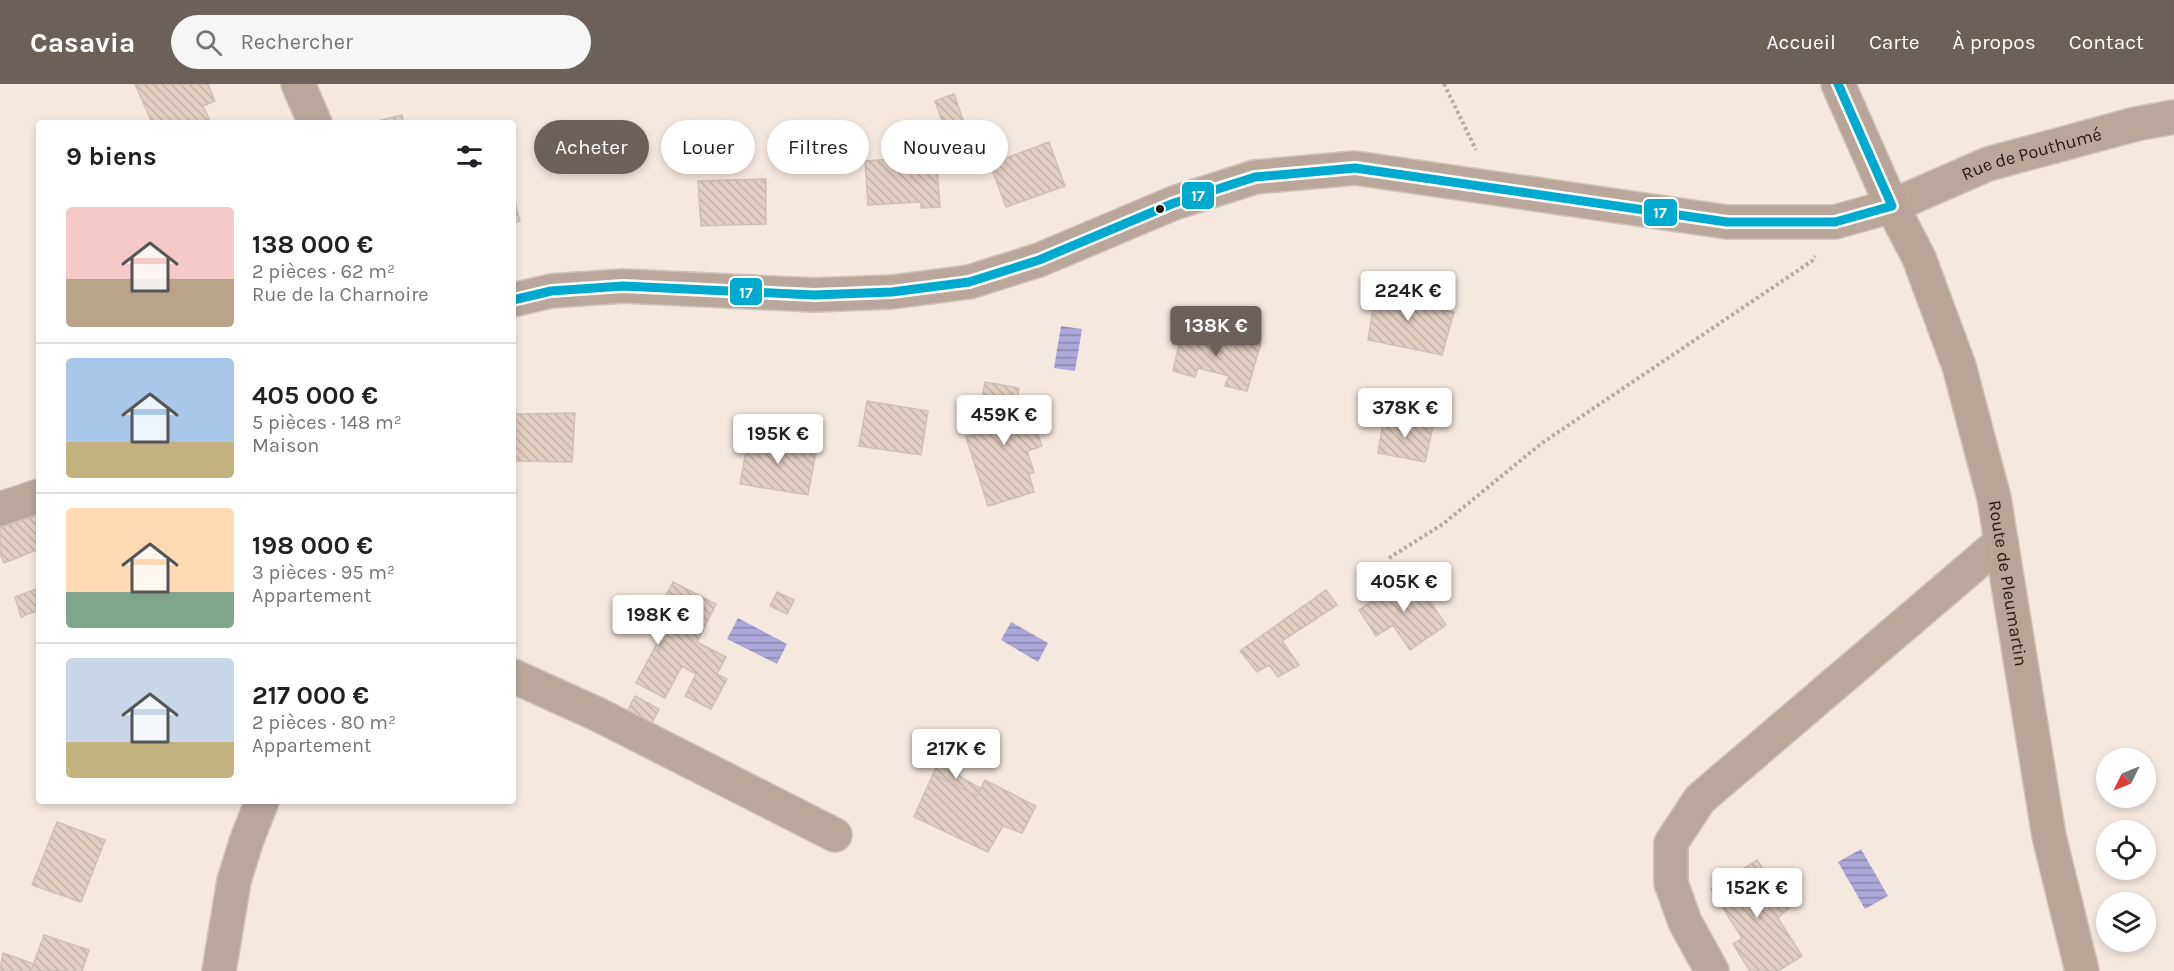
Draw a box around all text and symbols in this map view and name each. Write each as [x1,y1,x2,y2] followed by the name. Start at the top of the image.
[171,15,591,69] search box
[30,26,135,59] text: Casavia
[192,26,225,59] icon: search
[240,29,353,55] text: Rechercher
[1767,30,1836,54] text: Accueil
[1869,30,1920,54] text: Carte
[1953,30,2036,54] text: À propos
[2069,30,2144,54] text: Contact
[534,120,649,174] chip: Acheter
[661,120,755,174] chip: Louer
[767,120,869,174] chip: Filtres
[881,120,1008,174] chip: Nouveau
[1958,123,2104,185] street label: Rue de Pouthumé
[453,140,486,173] icon: filters
[66,141,157,172] text: 9 biens
[1181,181,1215,210] line badge: 17
[1191,186,1205,205] text: 17
[1643,198,1678,227] line badge: 17
[1154,203,1166,215] unlabelled marker
[1653,203,1667,222] text: 17
[252,229,373,260] text: 138 000 €
[114,231,186,303] icon: home
[252,260,395,283] text: 2 pièces · 62 m²
[1359,271,1457,322] pin: 224K €
[729,277,763,306] line badge: 17
[1375,279,1441,302] text: 224K €
[252,283,429,306] text: Rue de la Charnoire
[739,283,753,302] text: 17
[1167,306,1265,357] pin: 138K €
[1184,314,1248,337] text: 138K €
[252,380,378,411] text: 405 000 €
[114,382,186,454] icon: home
[1356,388,1454,439] pin: 378K €
[955,395,1053,446] pin: 459K €
[1372,396,1438,419] text: 378K €
[971,403,1037,426] text: 459K €
[252,411,402,434] text: 5 pièces · 148 m²
[729,414,827,465] pin: 195K €
[747,422,809,445] text: 195K €
[252,434,319,457] text: Maison
[1984,499,2032,668] street label: Route de Pleumartin
[252,530,373,561] text: 198 000 €
[114,532,186,604] icon: home
[252,561,395,584] text: 3 pièces · 95 m²
[1355,562,1453,613] pin: 405K €
[1371,570,1438,593] text: 405K €
[252,584,371,607] text: Appartement
[609,595,707,646] pin: 198K €
[626,603,690,626] text: 198K €
[252,680,369,711] text: 217 000 €
[114,682,186,754] icon: home
[252,711,396,734] text: 2 pièces · 80 m²
[907,729,1005,780] pin: 217K €
[252,734,371,757] text: Appartement
[926,737,986,760] text: 217K €
[2096,748,2156,808] north arrow
[2096,748,2156,952] map controls
[2096,820,2156,880] button: locate
[1708,868,1806,919] pin: 152K €
[1726,876,1788,899] text: 152K €
[2096,892,2156,952] button: layers

